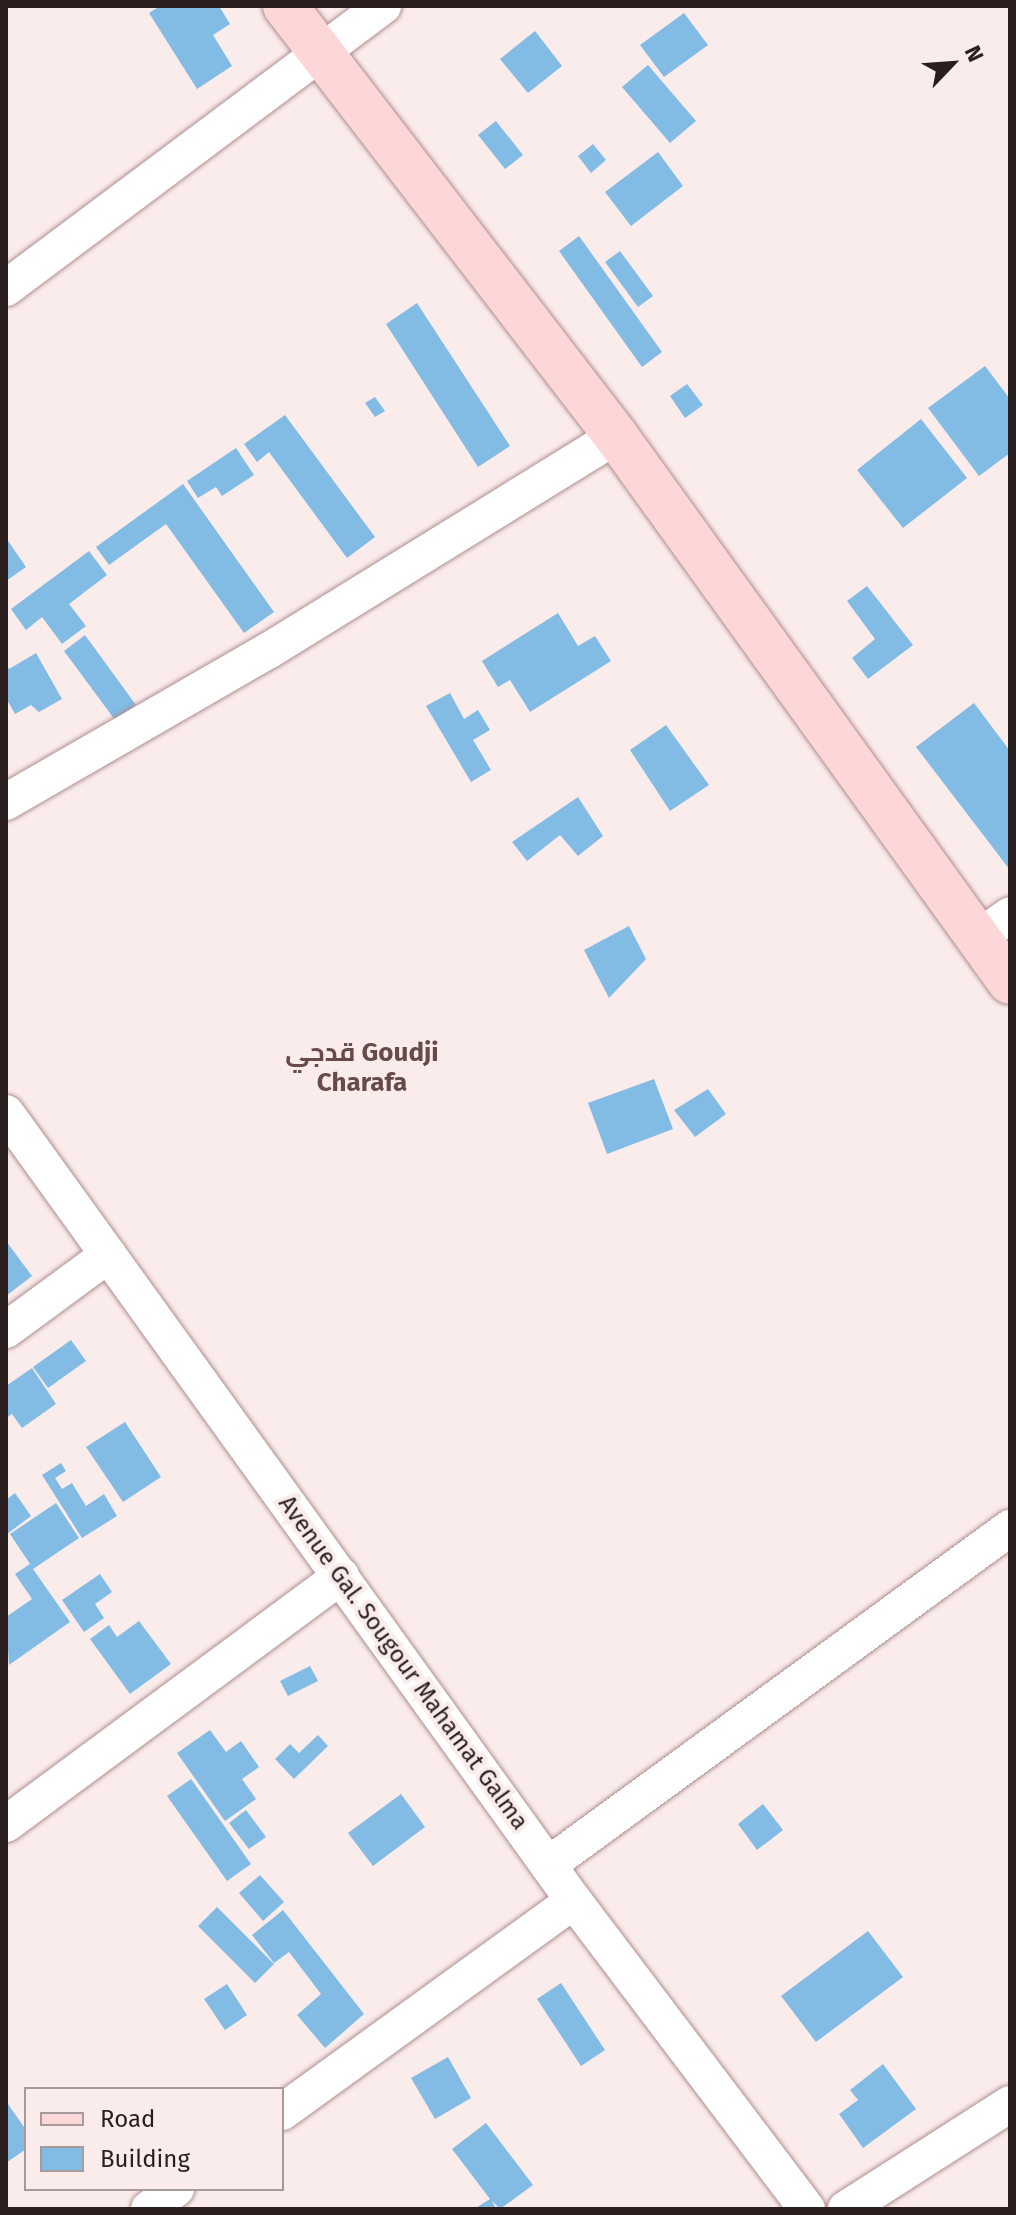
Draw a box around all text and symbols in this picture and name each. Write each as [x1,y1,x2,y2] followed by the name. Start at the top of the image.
[912,24,992,104] north arrow
[959,41,990,66] text: N
[285,1037,439,1098] district label: قدجي Goudji Charafa
[272,1490,534,1836] street label: Avenue Gal. Sougour Mahamat Galma
[24,2087,284,2191] legend
[100,2105,155,2133] text: Road
[100,2145,190,2173] text: Building

